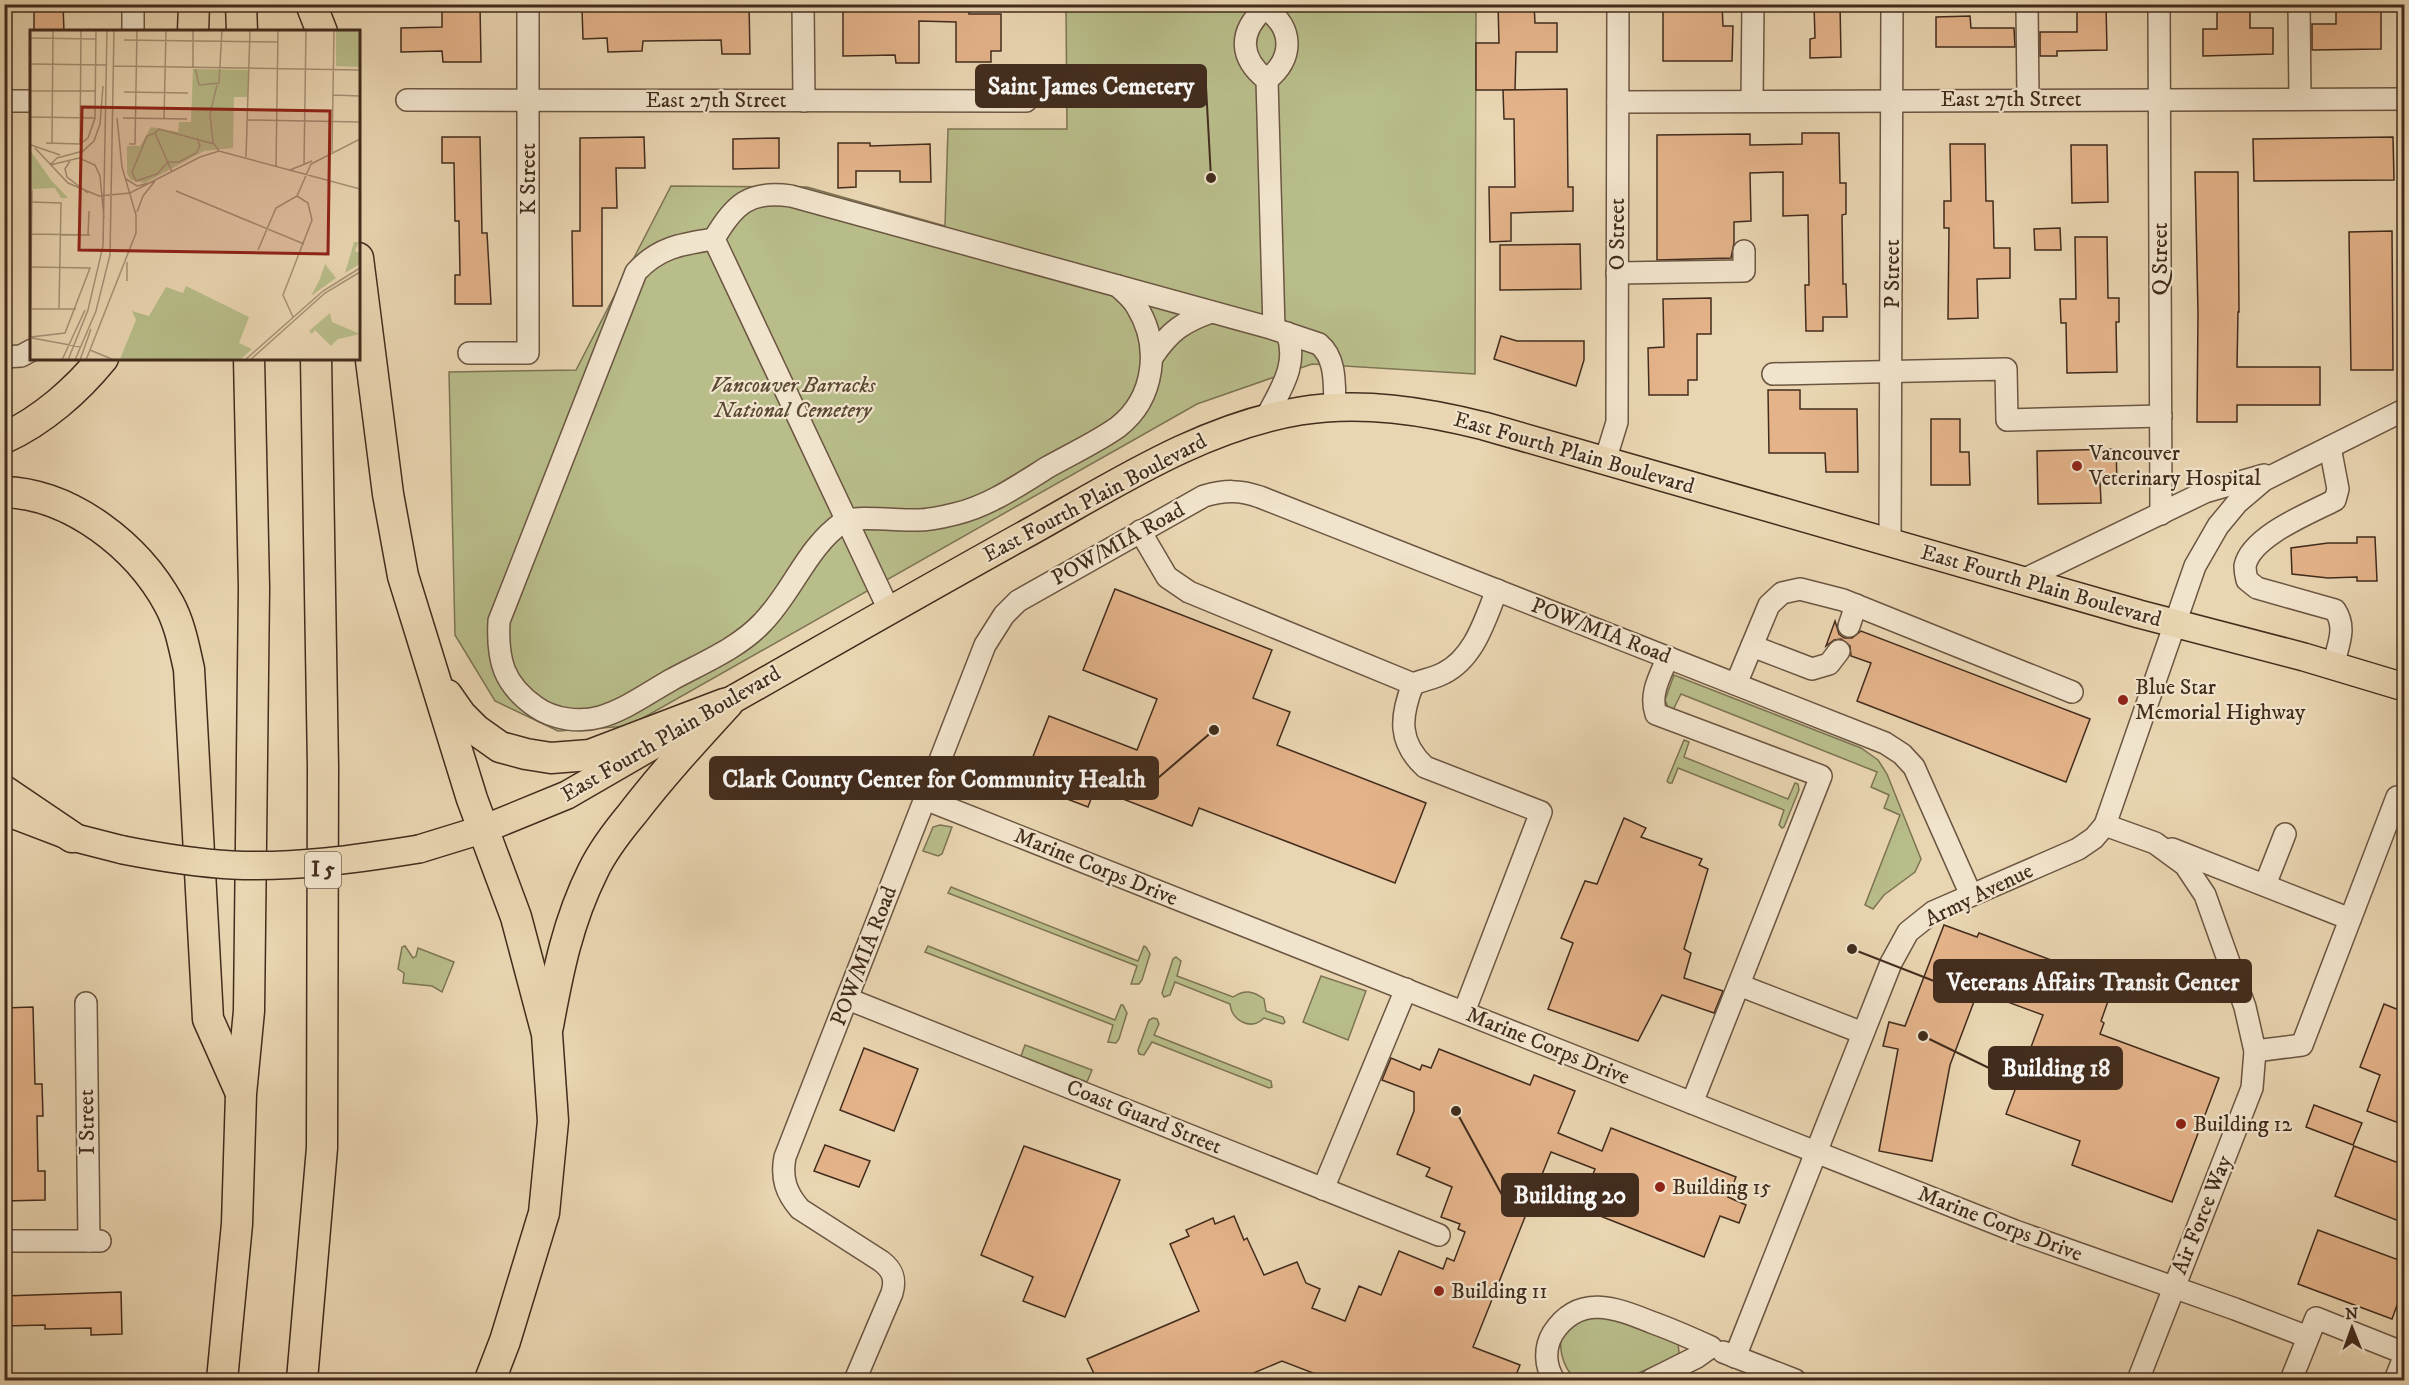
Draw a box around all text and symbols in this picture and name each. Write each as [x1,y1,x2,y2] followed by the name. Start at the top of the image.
[30,30,360,360] inset map
[976,65,1206,107] callout: Saint James Cemetery
[988,72,1195,102] text: Saint James Cemetery
[1940,86,2082,113] street label: East 27th Street
[645,87,787,114] street label: East 27th Street
[515,143,542,215] street label: K Street
[1604,198,1631,270] street label: O Street
[2147,222,2174,296] street label: Q Street
[1879,239,1906,309] street label: P Street
[711,372,877,424] park label: Vancouver Barracks National Cemetery
[1451,406,1697,500] street label: East Fourth Plain Boulevard
[979,428,1211,568] street label: East Fourth Plain Boulevard
[2088,440,2261,492] place label: Vancouver Veterinary Hospital
[2070,459,2084,473] marker: Vancouver Veterinary Hospital
[1047,496,1189,592] street label: POW/MIA Road
[1918,539,2164,633] street label: East Fourth Plain Boulevard
[1527,592,1675,670] street label: POW/MIA Road
[556,660,786,808] street label: East Fourth Plain Boulevard
[2135,674,2306,726] place label: Blue Star Memorial Highway
[2116,693,2130,707] marker: Blue Star Memorial Highway
[710,757,1158,799] callout: Clark County Center for Community Health
[722,765,1146,795] text: Clark County Center for Community Health
[1010,822,1182,912] street label: Marine Corps Drive
[305,852,341,888] road number: I 5
[1920,857,2038,933] street label: Army Avenue
[825,882,903,1030] street label: POW/MIA Road
[1934,960,2251,1002] callout: Veterans Affairs Transit Center
[1946,968,2240,998] text: Veterans Affairs Transit Center
[1462,1001,1634,1091] street label: Marine Corps Drive
[1989,1047,2122,1089] callout: Building 18
[2002,1054,2110,1084] text: Building 18
[1062,1074,1226,1160] street label: Coast Guard Street
[73,1089,101,1155] street label: I Street
[2193,1111,2292,1138] place label: Building 12
[2174,1117,2188,1131] marker: Building 12
[2166,1151,2238,1278] street label: Air Force Way
[1502,1174,1638,1216] callout: Building 20
[1672,1174,1771,1201] place label: Building 15
[1653,1180,1667,1194] marker: Building 15
[1914,1180,2086,1268] street label: Marine Corps Drive
[1514,1181,1626,1211] text: Building 20
[1451,1278,1548,1305] place label: Building 11
[1432,1284,1446,1298] marker: Building 11
[2322,1298,2382,1358] north arrow
[2345,1304,2358,1324] text: N

